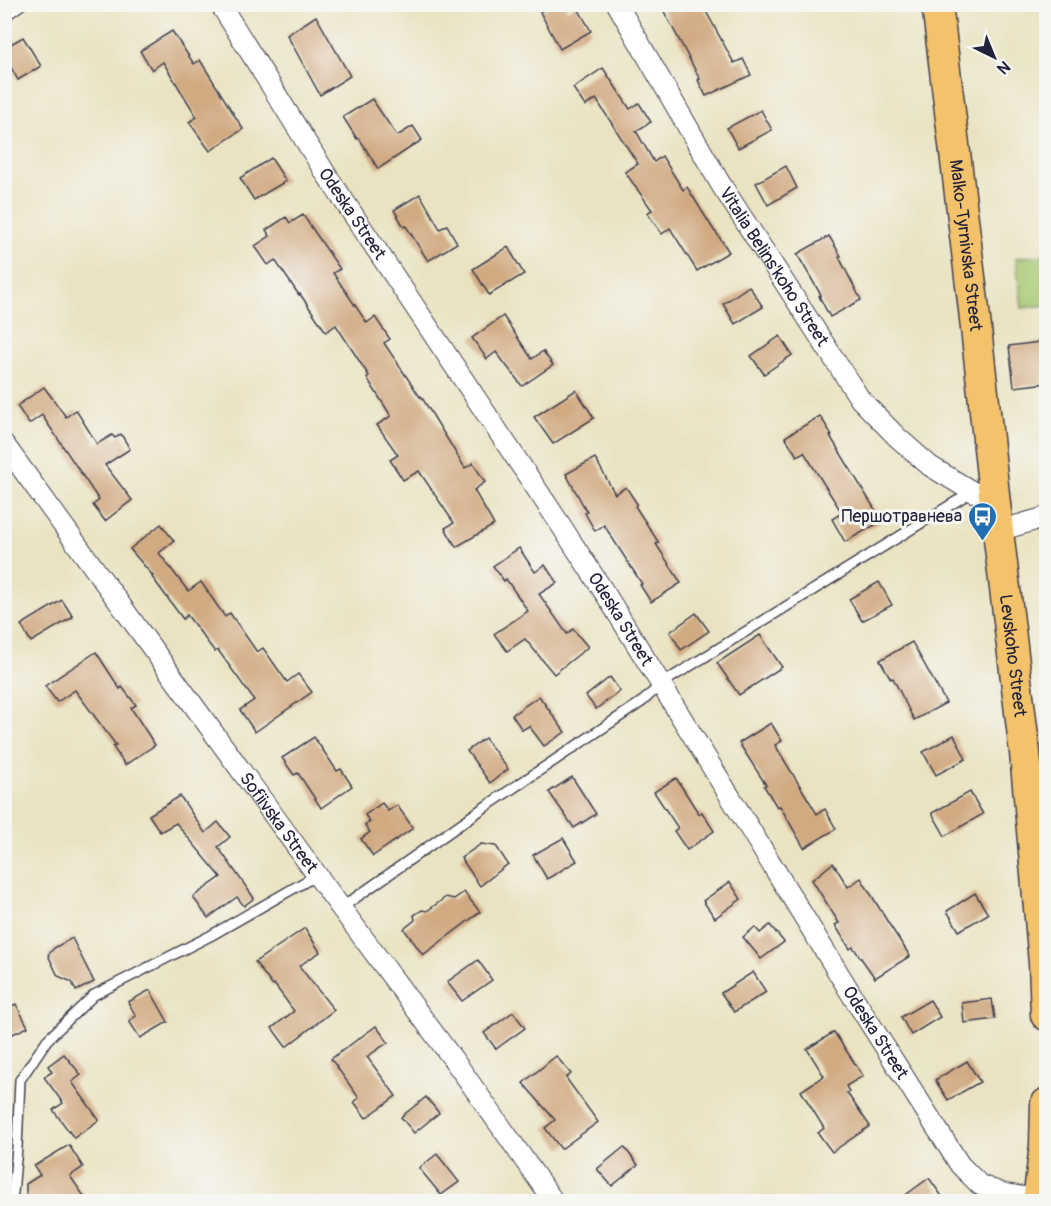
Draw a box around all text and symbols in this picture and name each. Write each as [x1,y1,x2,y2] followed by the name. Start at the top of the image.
[964,27,1024,87] north arrow
[993,56,1014,78] text: N
[944,158,987,333] street label: Malko-Tyrnivska Street
[313,163,392,265] street label: Odeska Street
[714,183,834,351] street label: Vitalia Belins'koho Street
[967,500,999,542] bus stop icon: Першотравнева
[842,505,962,528] place label: Першотравнева
[582,568,658,671] street label: Odeska Street
[994,593,1032,719] street label: Levskoho Street
[234,768,323,879] street label: Sofiivska Street
[837,982,914,1084] street label: Odeska Street

